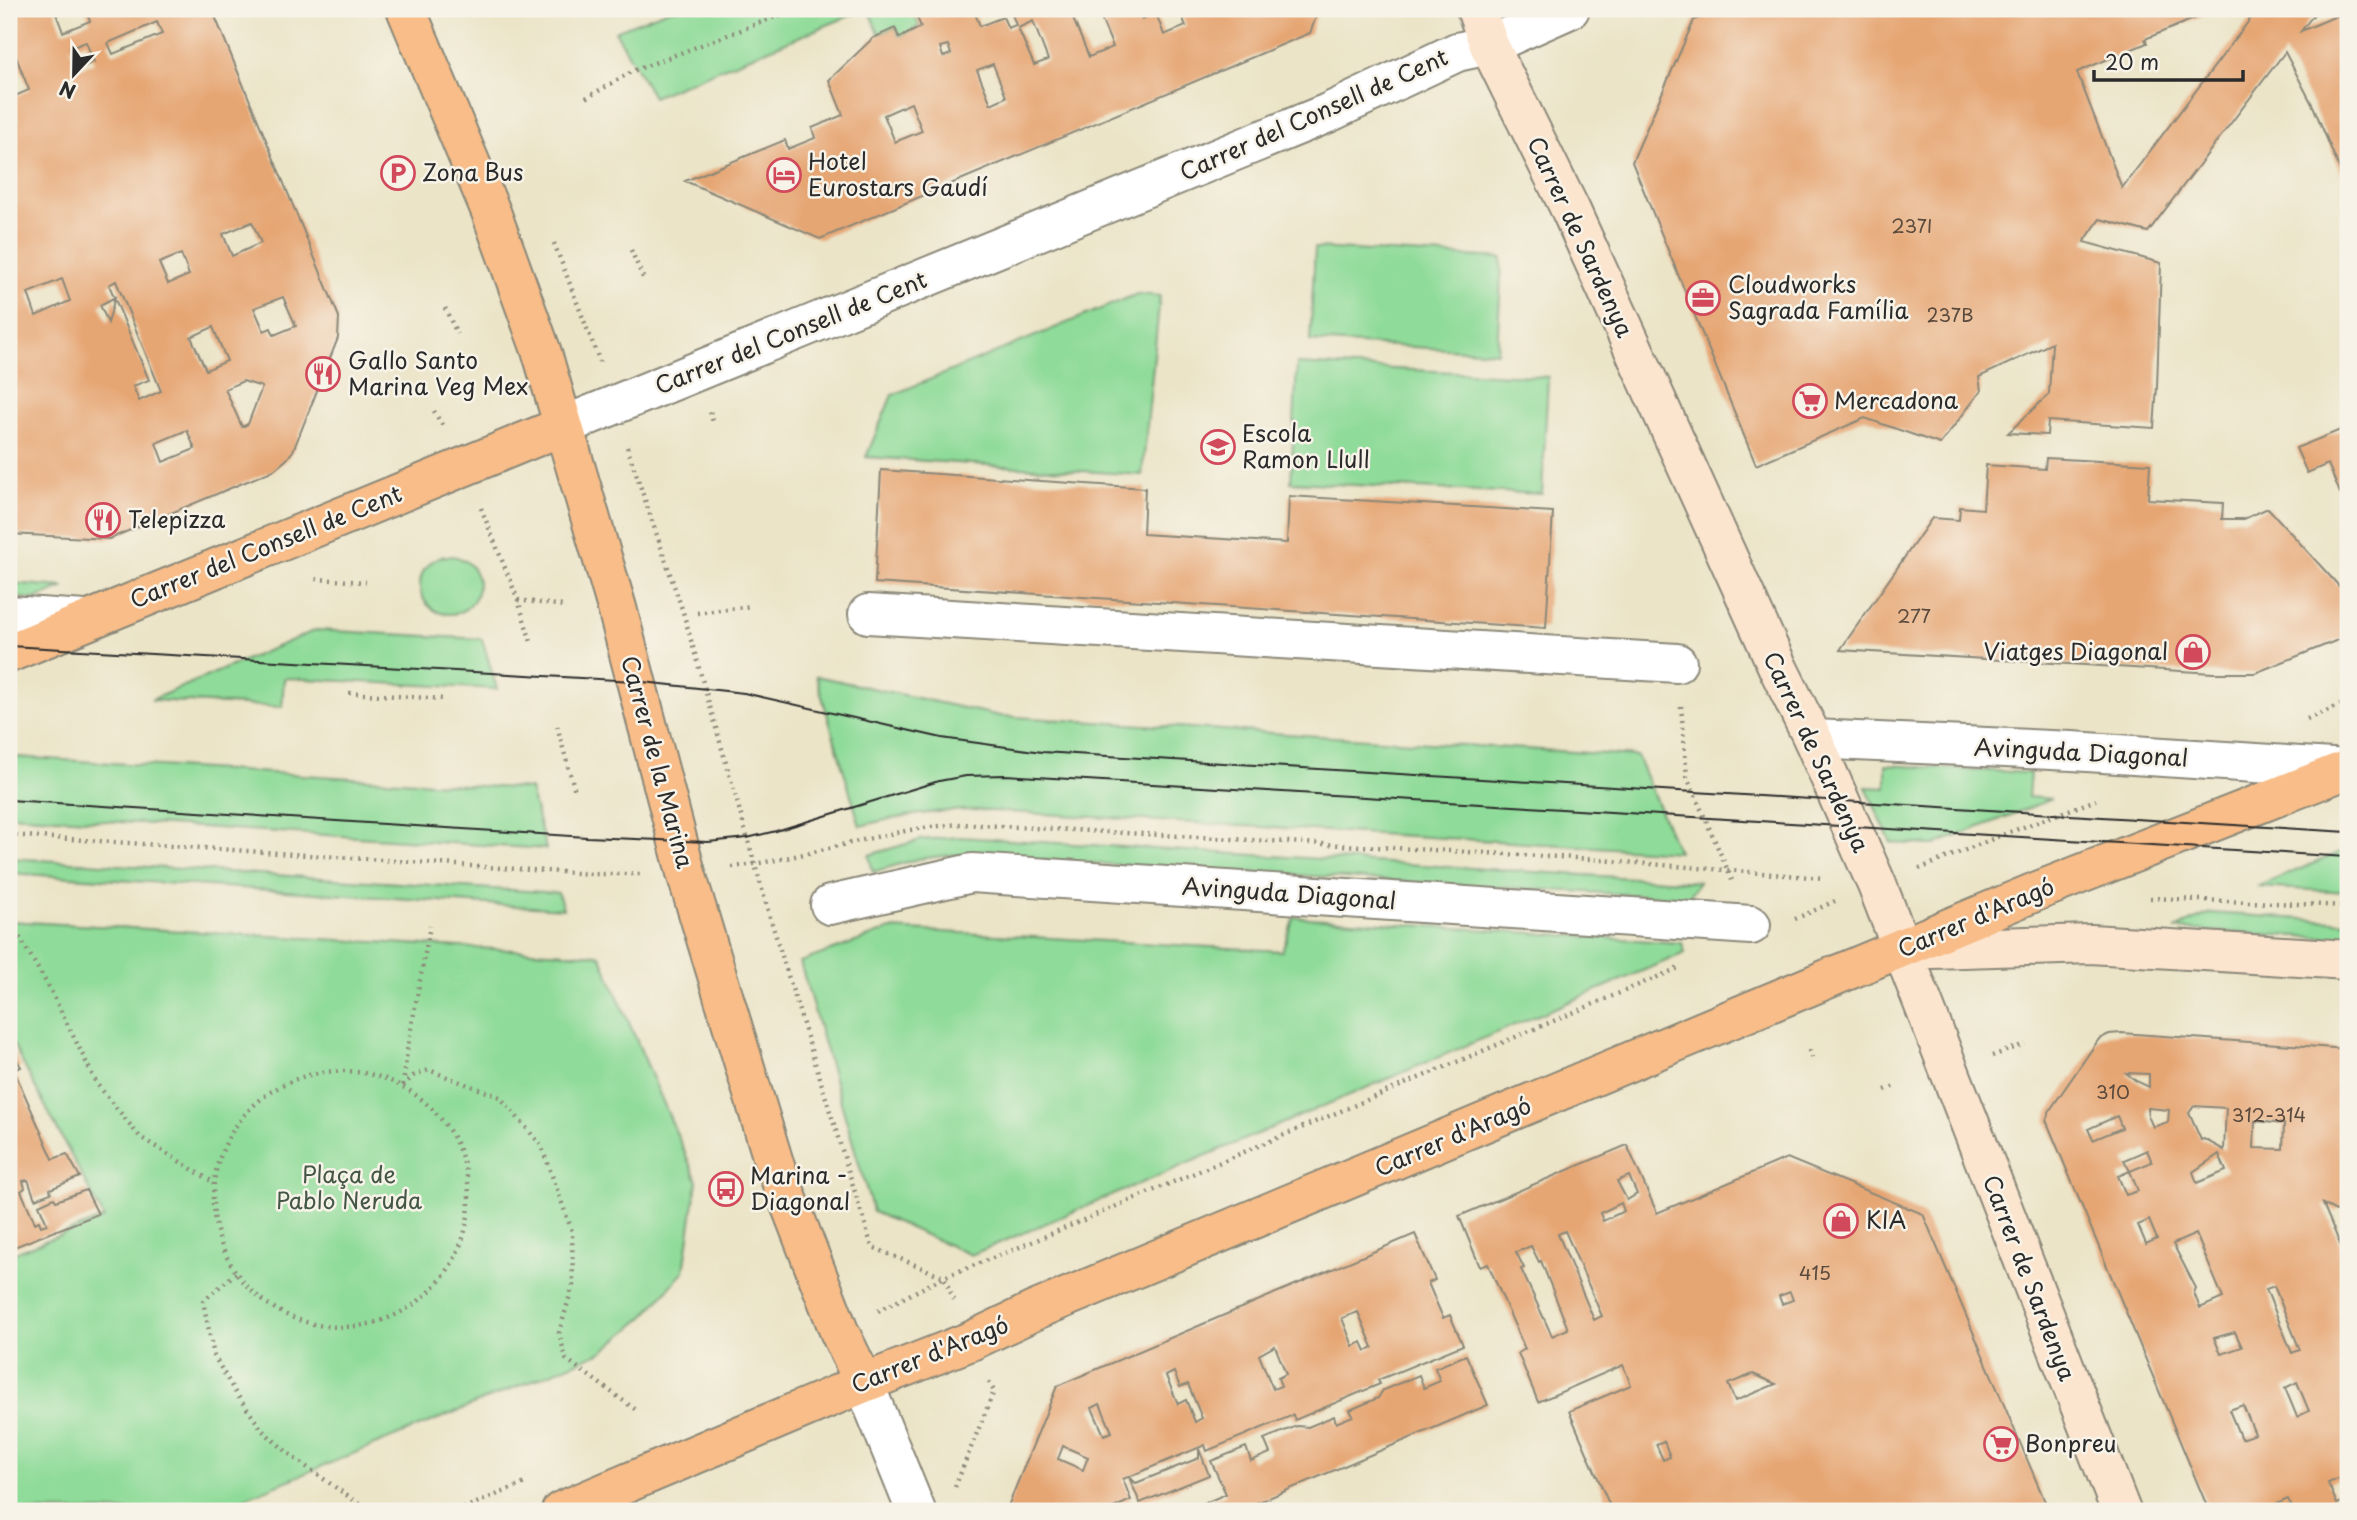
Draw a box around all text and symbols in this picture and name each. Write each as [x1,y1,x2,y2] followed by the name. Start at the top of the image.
[38,38,108,108] north arrow
[2094,38,2243,82] scale bar
[1174,39,1453,189] street label: Carrer del Consell de Cent
[2105,45,2159,77] text: 20 m
[55,75,79,106] text: N
[1519,130,1644,343] street label: Carrer de Sardenya
[808,143,988,204] place label: Hotel Eurostars Gaudí
[379,154,417,192] parking icon: Zona Bus
[422,154,523,189] place label: Zona Bus
[765,156,803,194] hotel icon: Hotel Eurostars Gaudí
[1891,211,1933,239] house number: 237I
[649,261,932,402] street label: Carrer del Consell de Cent
[1728,266,1909,327] place label: Cloudworks Sagrada Família
[1684,279,1722,317] office icon: Cloudworks Sagrada Família
[1927,300,1973,328] house number: 237B
[348,342,528,403] place label: Gallo Santo Marina Veg Mex
[304,355,342,393] restaurant icon: Gallo Santo Marina Veg Mex
[1791,382,1829,420] supermarket icon: Mercadona
[1834,382,1959,417] place label: Mercadona
[1242,415,1370,476] place label: Escola Ramon Llull
[1199,428,1237,466] school or university icon: Escola Ramon Llull
[124,475,407,616] street label: Carrer del Consell de Cent
[84,501,122,539] restaurant icon: Telepizza
[128,501,226,536] place label: Telepizza
[1897,601,1931,629] house number: 277
[1984,633,2168,668] place label: Viatges Diagonal
[2174,633,2212,671] shop icon: Viatges Diagonal
[1755,645,1880,858] street label: Carrer de Sardenya
[613,651,704,872] street label: Carrer de la Marina
[1973,728,2189,775] street label: Avinguda Diagonal
[1181,868,1397,917] street label: Avinguda Diagonal
[1892,868,2059,965] street label: Carrer d'Aragó
[2096,1077,2130,1105] house number: 310
[1369,1087,1536,1184] street label: Carrer d'Aragó
[2232,1100,2306,1128] house number: 312-314
[276,1156,422,1217] park label: Plaça de Pablo Neruda
[750,1157,850,1218] place label: Marina - Diagonal
[1975,1169,2086,1386] street label: Carrer de Sardenya
[707,1170,745,1208] bus stop icon: Marina - Diagonal
[1822,1202,1860,1240] shop icon: KIA
[1866,1202,1906,1237] place label: KIA
[1799,1258,1831,1286] house number: 415
[845,1306,1013,1401] street label: Carrer d'Aragó
[1982,1425,2020,1463] supermarket icon: Bonpreu
[2025,1425,2117,1460] place label: Bonpreu

